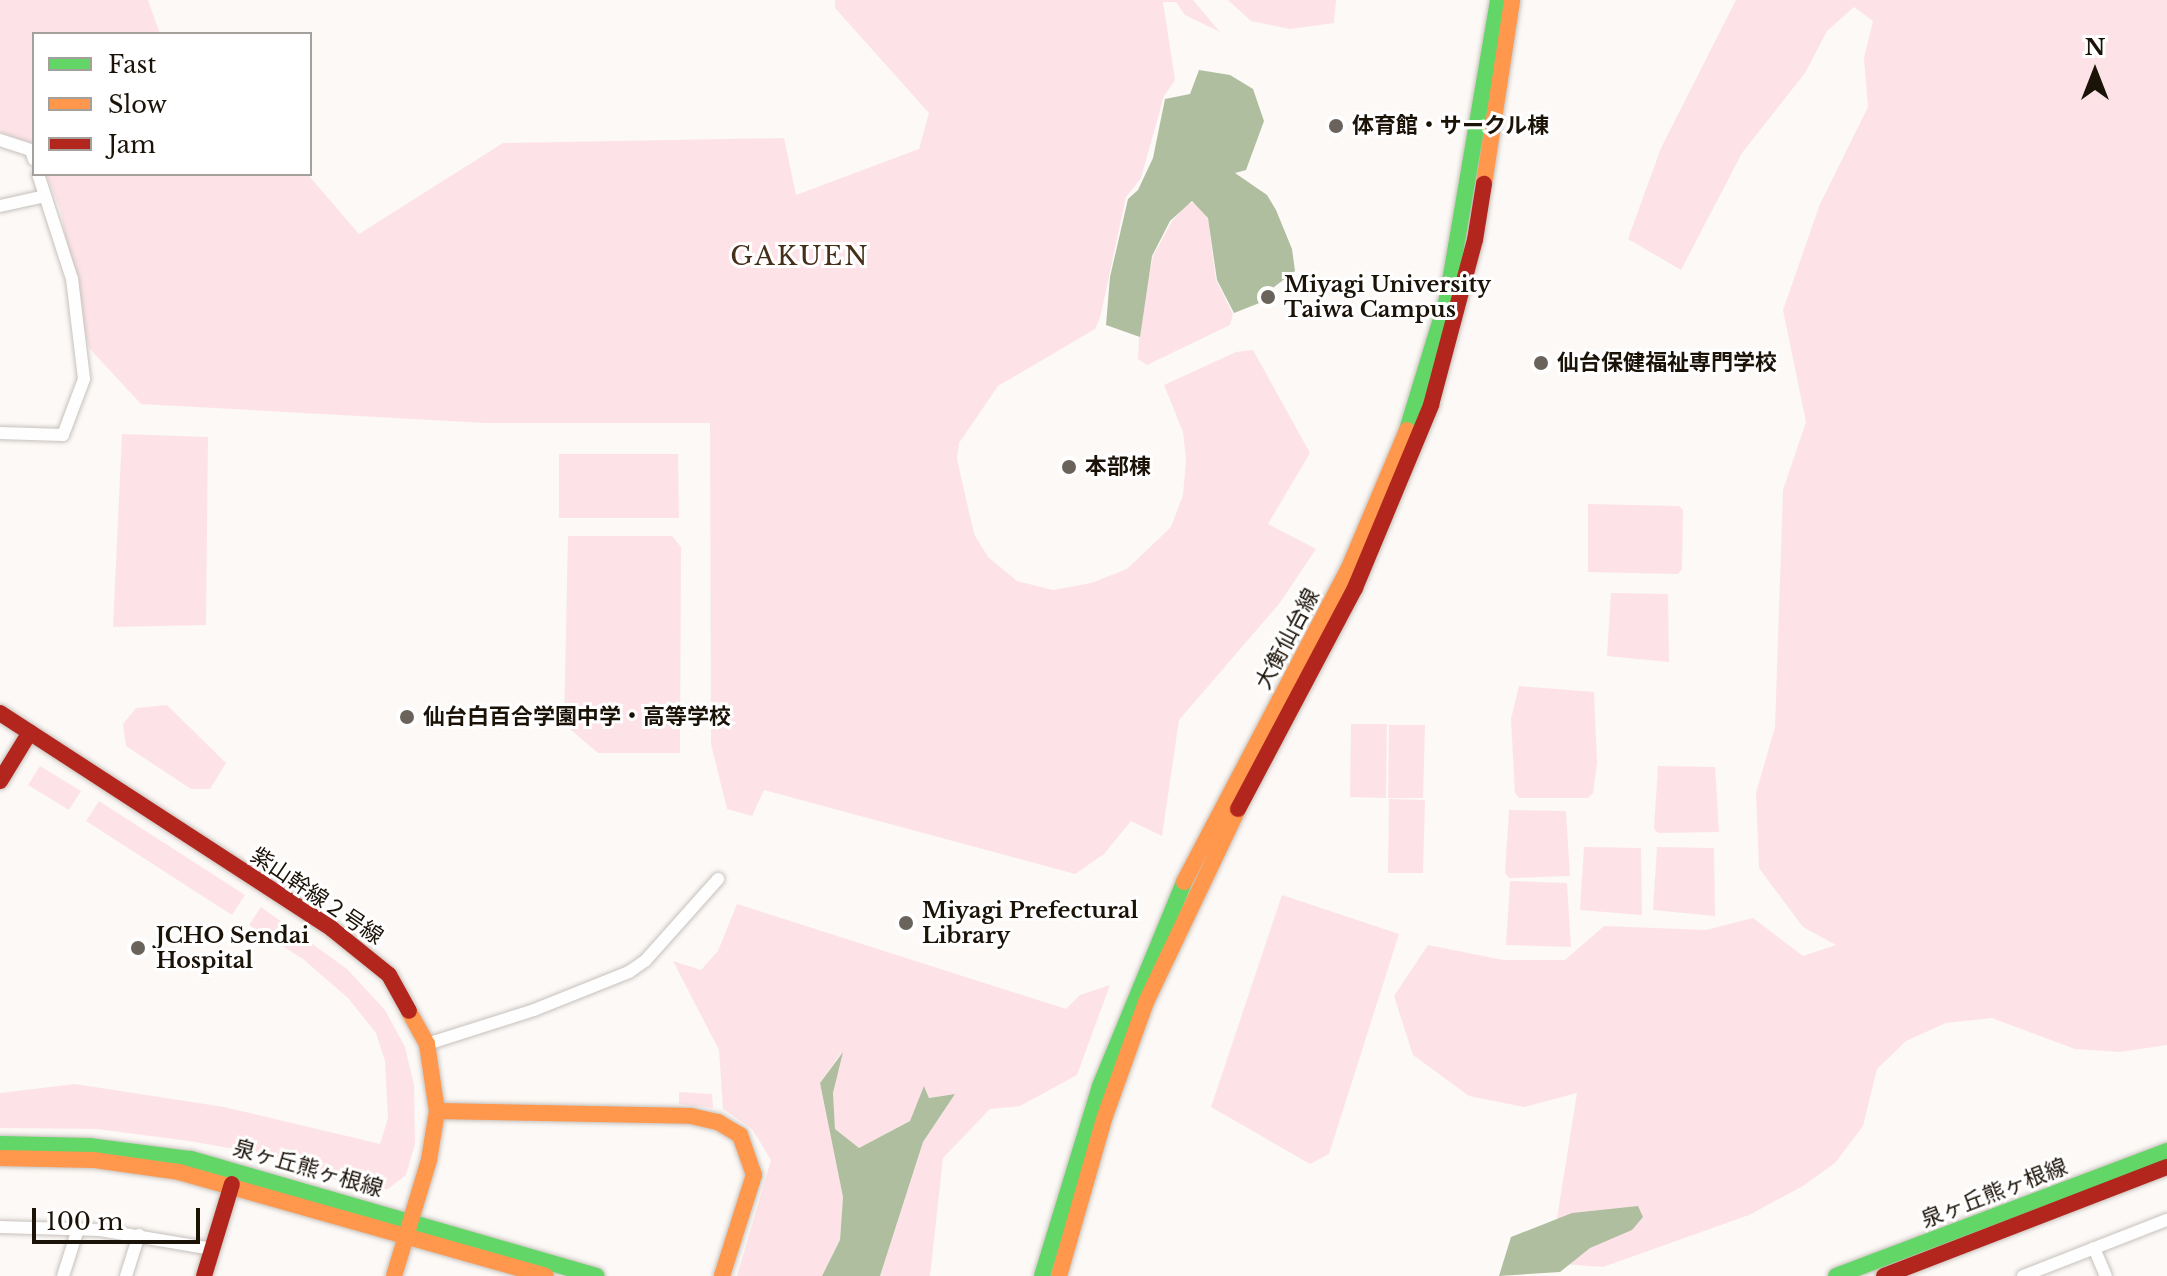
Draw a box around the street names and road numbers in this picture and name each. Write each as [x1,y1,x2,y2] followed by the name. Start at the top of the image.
[1250,584,1324,694] street label: 大衡仙台線
[246,842,388,950] street label: 紫山幹線２号線
[230,1134,386,1202] street label: 泉ヶ丘熊ヶ根線
[1917,1153,2071,1233] street label: 泉ヶ丘熊ヶ根線

